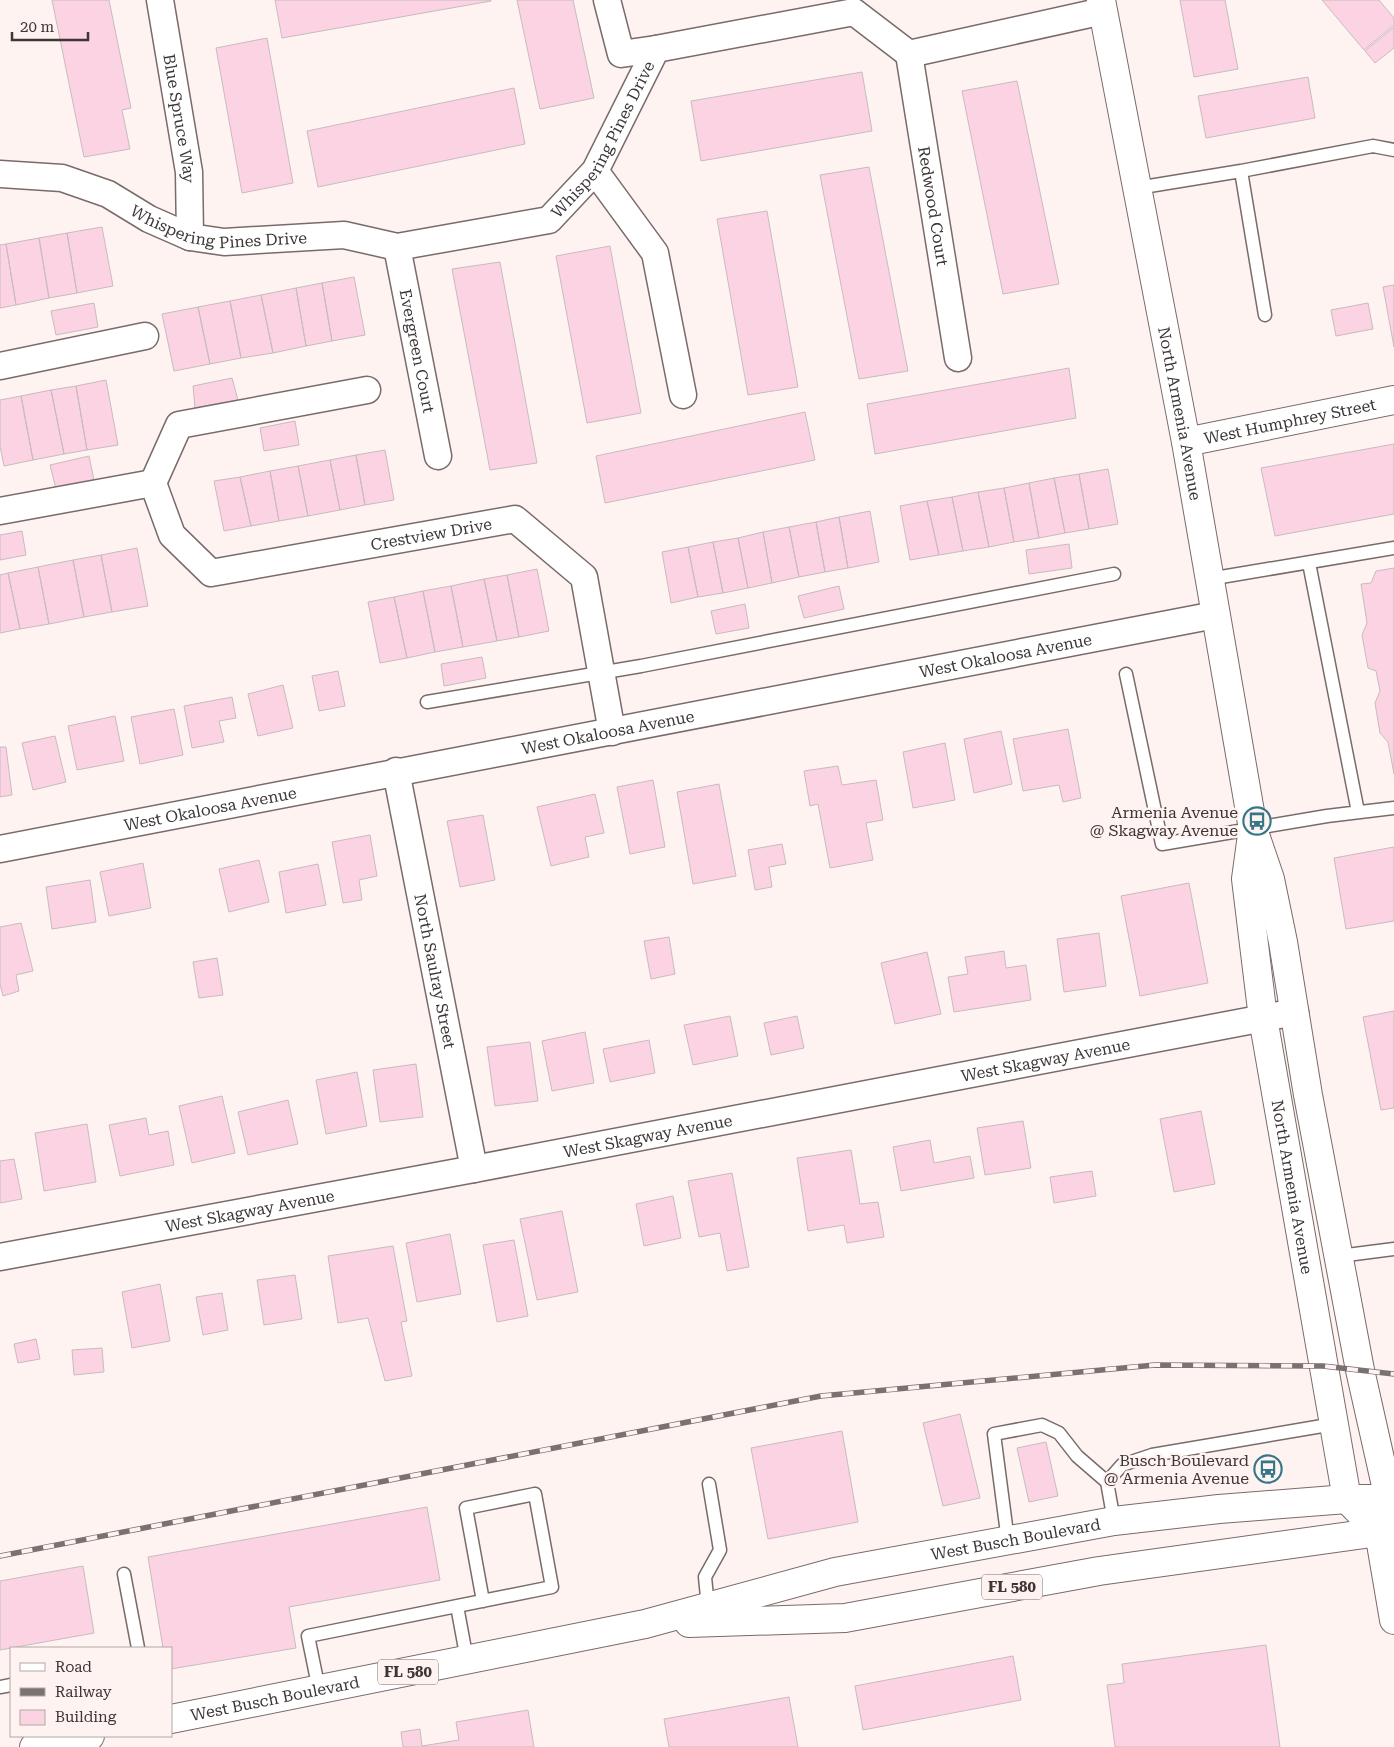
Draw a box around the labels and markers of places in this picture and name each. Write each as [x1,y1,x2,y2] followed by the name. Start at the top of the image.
[1090,803,1238,840] place label: Armenia Avenue @ Skagway Avenue
[1242,806,1272,836] bus stop icon: Armenia Avenue @ Skagway Avenue
[1104,1451,1249,1488] place label: Busch Boulevard @ Armenia Avenue
[1253,1454,1283,1484] bus stop icon: Busch Boulevard @ Armenia Avenue

